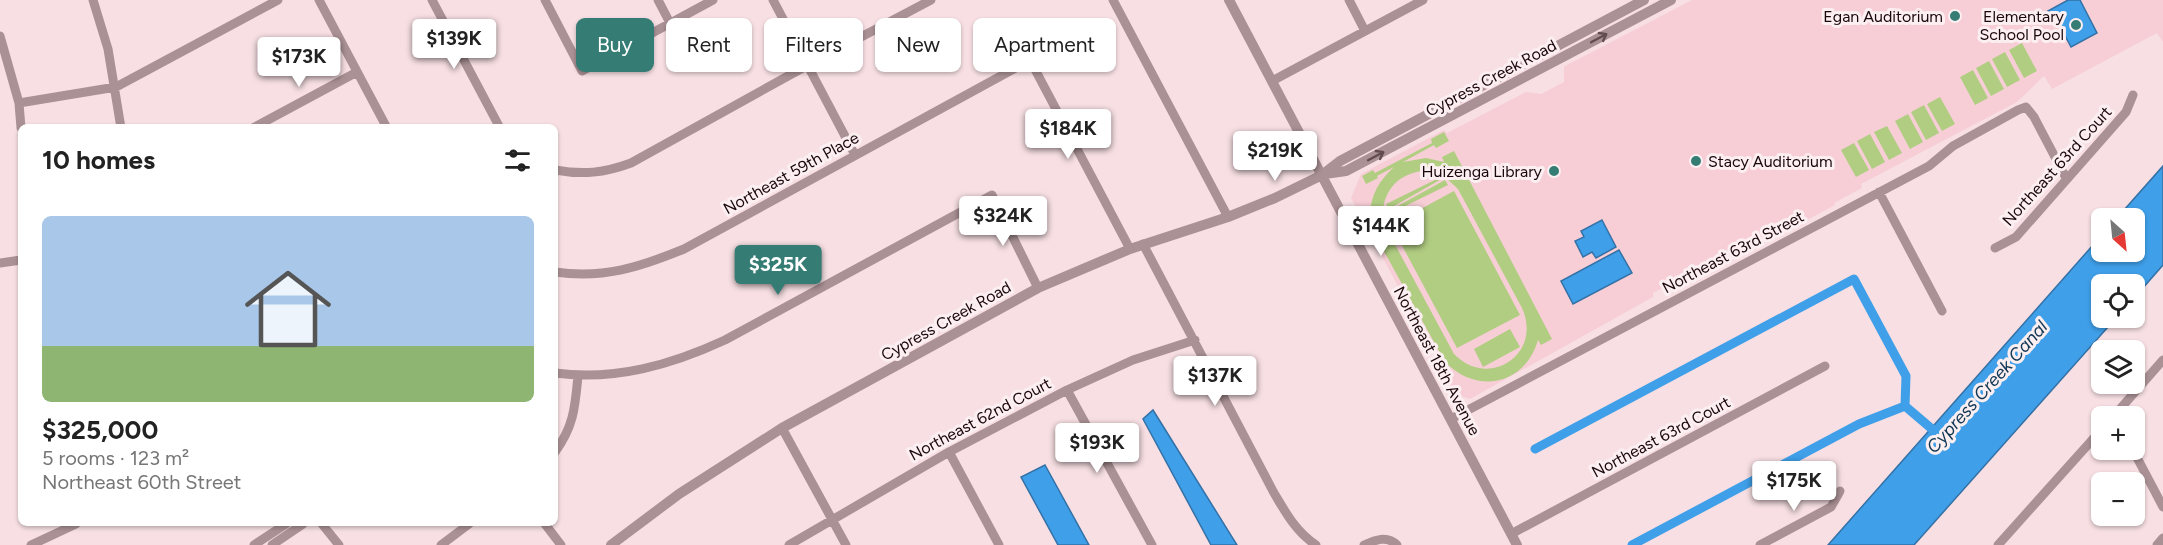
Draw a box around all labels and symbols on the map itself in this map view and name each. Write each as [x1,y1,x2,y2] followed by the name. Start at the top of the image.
[1823,7,1943,26] place label: Egan Auditorium
[1979,7,2065,44] place label: Elementary School Pool
[1948,9,1962,23] marker: Egan Auditorium
[2069,18,2083,32] marker: Elementary School Pool
[412,19,496,70] pin: $139K
[1590,32,1607,44] one-way arrow
[1422,35,1560,121] street label: Cypress Creek Road
[257,37,341,88] pin: $173K
[1998,102,2116,230] street label: Northeast 63rd Court
[1026,109,1110,160] pin: $184K
[720,128,862,218] street label: Northeast 59th Place
[1233,131,1317,182] pin: $219K
[1367,149,1385,161] one-way arrow
[1708,152,1833,171] place label: Stacy Auditorium
[1689,154,1703,168] marker: Stacy Auditorium
[1422,162,1543,181] place label: Huizenga Library
[1547,164,1561,178] marker: Huizenga Library
[961,196,1045,247] pin: $324K
[1339,206,1423,257] pin: $144K
[1659,207,1807,297] street label: Northeast 63rd Street
[2091,208,2145,262] north arrow
[736,245,820,296] pin: $325K
[878,277,1014,365] street label: Cypress Creek Road
[1390,283,1484,439] street label: Northeast 18th Avenue
[1922,316,2053,458] water label: Cypress Creek Canal
[1173,356,1257,407] pin: $137K
[906,374,1054,464] street label: Northeast 62nd Court
[1589,392,1733,482] street label: Northeast 63rd Court
[1055,423,1139,474] pin: $193K
[1752,461,1836,512] pin: $175K

